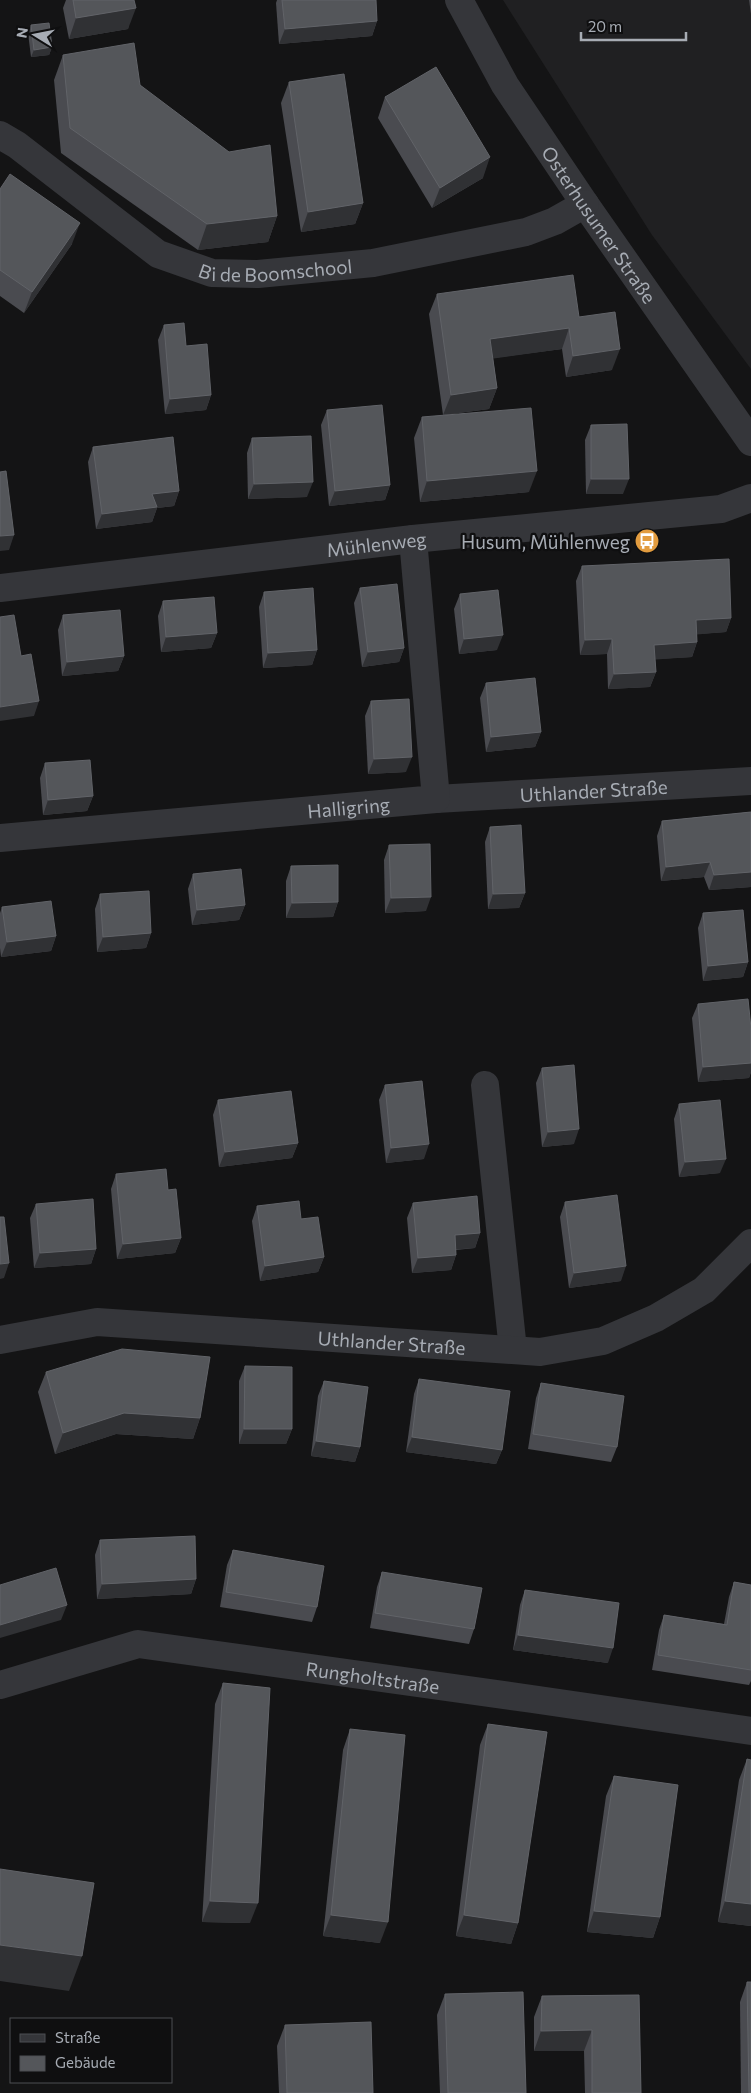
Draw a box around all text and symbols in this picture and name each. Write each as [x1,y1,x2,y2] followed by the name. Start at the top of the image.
[10,10,60,60] north arrow
[581,10,686,42] scale bar
[588,17,622,35] text: 20 m
[12,26,31,39] text: N
[538,141,662,307] street label: Osterhusumer Straße
[196,254,353,286] street label: Bi de Boomschool
[325,526,427,561] street label: Mühlenweg
[634,528,660,554] bus stop icon: Husum, Mühlenweg
[461,530,630,553] place label: Husum, Mühlenweg
[519,774,668,806] street label: Uthlander Straße
[306,792,391,822] street label: Halligring
[317,1325,466,1358] street label: Uthlander Straße
[305,1656,441,1697] street label: Rungholtstraße
[10,2018,172,2083] legend
[55,2028,101,2046] text: Straße
[55,2053,116,2071] text: Gebäude

